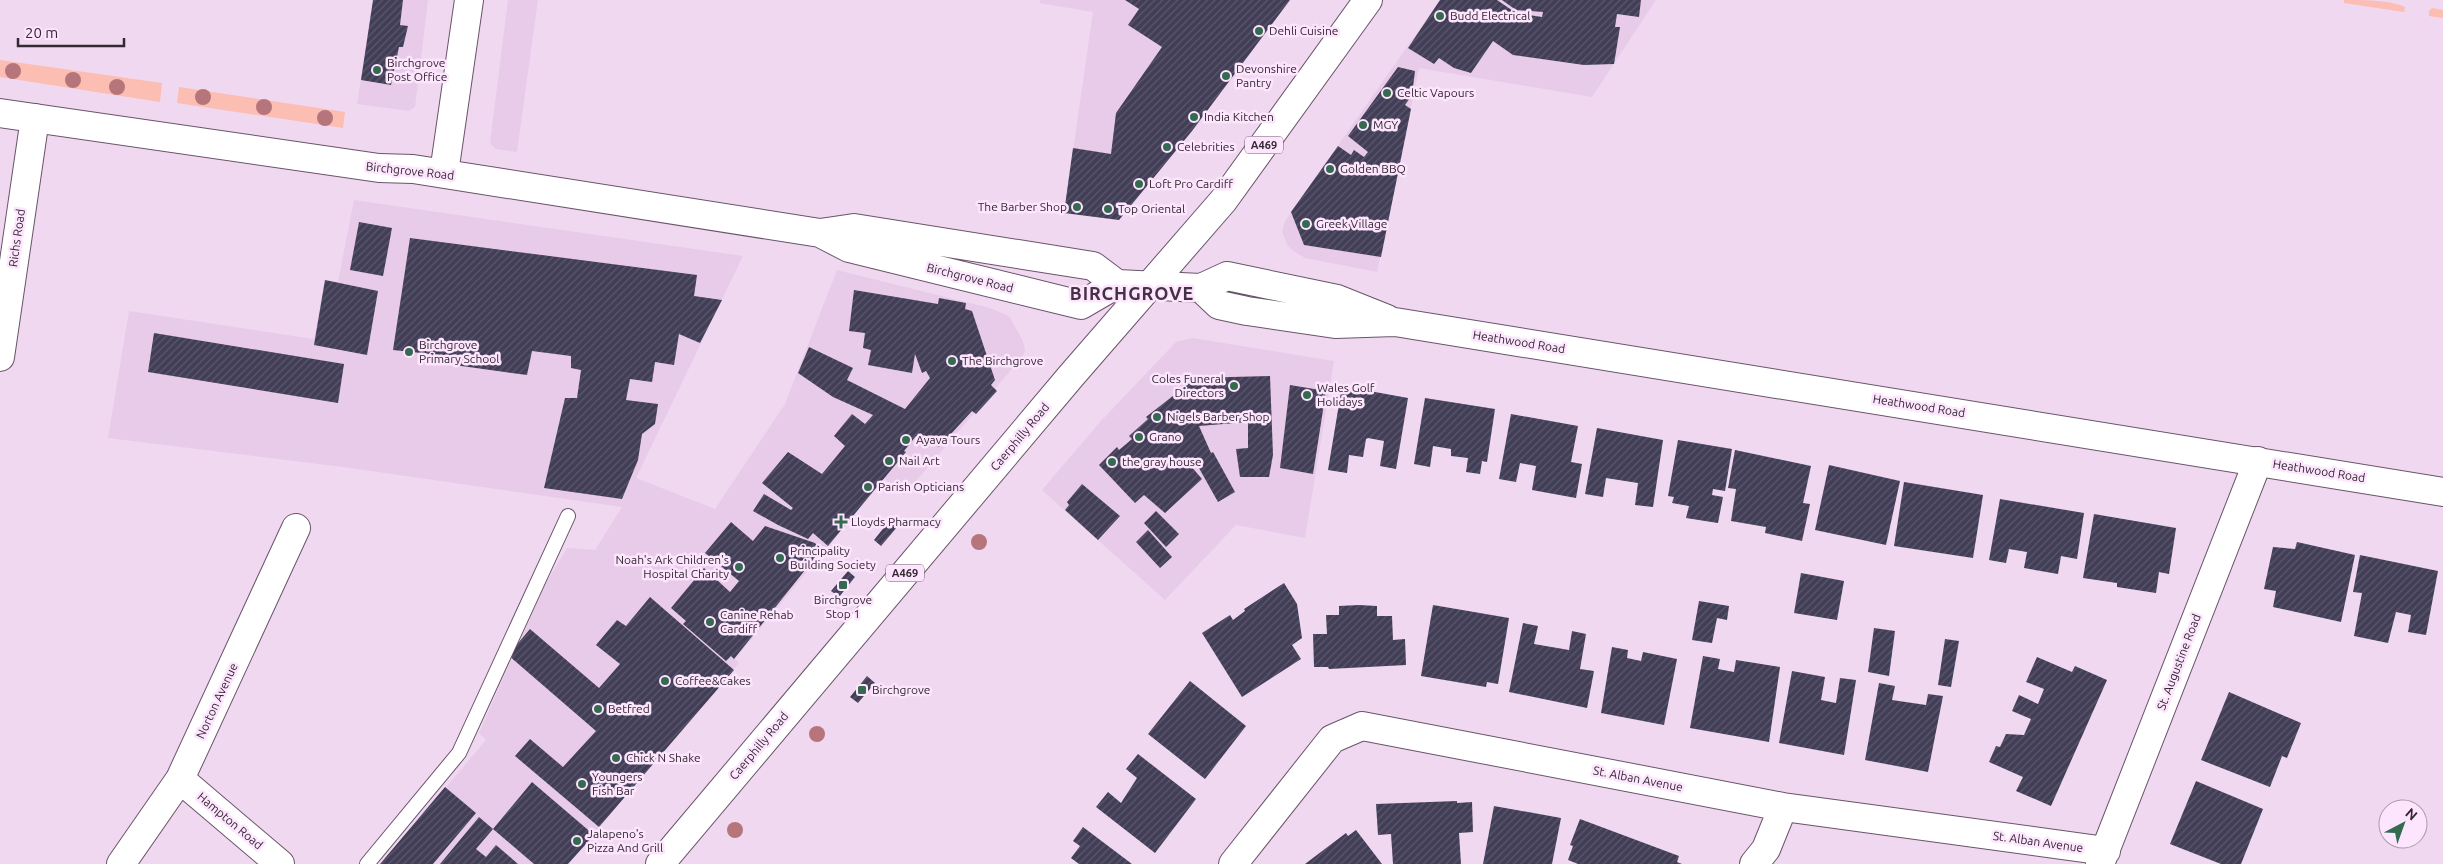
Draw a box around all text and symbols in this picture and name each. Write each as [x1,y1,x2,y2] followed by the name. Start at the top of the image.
[1450,9,1530,22] place label: Budd Electrical
[1434,10,1446,22] marker: Budd Electrical
[18,15,124,47] scale bar
[25,24,58,41] text: 20 m
[1269,24,1338,37] place label: Dehli Cuisine
[1253,25,1265,37] marker: Dehli Cuisine
[387,56,447,83] place label: Birchgrove Post Office
[1236,62,1297,89] place label: Devonshire Pantry
[371,64,383,76] marker: Birchgrove Post Office
[1220,70,1232,82] marker: Devonshire Pantry
[1397,86,1474,99] place label: Celtic Vapours
[1381,87,1393,99] marker: Celtic Vapours
[1204,110,1274,123] place label: India Kitchen
[1188,111,1200,123] marker: India Kitchen
[1373,118,1398,131] place label: MGY
[1357,119,1369,131] marker: MGY
[1245,136,1283,154] road number: A469
[1177,140,1235,153] place label: Celebrities
[1161,141,1173,153] marker: Celebrities
[365,159,455,182] street label: Birchgrove Road
[1340,162,1406,175] place label: Golden BBQ
[1324,163,1336,175] marker: Golden BBQ
[1149,177,1234,190] place label: Loft Pro Cardiff
[1133,178,1145,190] marker: Loft Pro Cardiff
[978,200,1067,213] place label: The Barber Shop
[1071,201,1083,213] marker: The Barber Shop
[1118,202,1185,215] place label: Top Oriental
[1102,203,1114,215] marker: Top Oriental
[6,208,27,268] street label: Richs Road
[1316,217,1387,230] place label: Greek Village
[1300,218,1312,230] marker: Greek Village
[925,260,1015,295] street label: Birchgrove Road
[1070,283,1194,303] district label: BIRCHGROVE
[1472,328,1566,355] street label: Heathwood Road
[419,338,499,365] place label: Birchgrove Primary School
[403,346,415,358] marker: Birchgrove Primary School
[962,354,1043,367] place label: The Birchgrove
[946,355,958,367] marker: The Birchgrove
[1152,372,1224,399] place label: Coles Funeral Directors
[1228,380,1240,392] marker: Coles Funeral Directors
[1317,381,1375,408] place label: Wales Golf Holidays
[1301,389,1313,401] marker: Wales Golf Holidays
[1872,392,1966,419] street label: Heathwood Road
[988,400,1052,473] street label: Caerphilly Road
[1167,410,1270,423] place label: Nigels Barber Shop
[1151,411,1163,423] marker: Nigels Barber Shop
[1149,430,1182,443] place label: Grano
[1133,431,1145,443] marker: Grano
[916,433,980,446] place label: Ayava Tours
[900,434,912,446] marker: Ayava Tours
[899,454,940,467] place label: Nail Art
[883,455,895,467] marker: Nail Art
[1122,455,1202,468] place label: the gray house
[1106,456,1118,468] marker: the gray house
[2272,457,2366,484] street label: Heathwood Road
[878,480,964,493] place label: Parish Opticians
[862,481,874,493] marker: Parish Opticians
[851,515,941,528] place label: Lloyds Pharmacy
[835,516,847,528] marker: Lloyds Pharmacy
[790,544,876,571] place label: Principality Building Society
[774,552,786,564] marker: Principality Building Society
[616,553,729,580] place label: Noah's Ark Children's Hospital Charity
[733,561,745,573] marker: Noah's Ark Children's Hospital Charity
[886,564,924,582] road number: A469
[837,579,849,591] marker: Birchgrove Stop 1
[814,593,872,620] place label: Birchgrove Stop 1
[720,608,794,635] place label: Canine Rehab Cardiff
[2154,612,2203,712] street label: St. Augustine Road
[704,616,716,628] marker: Canine Rehab Cardiff
[193,661,240,741] street label: Norton Avenue
[675,674,751,687] place label: Coffee&Cakes
[659,675,671,687] marker: Coffee&Cakes
[872,683,930,696] place label: Birchgrove
[856,684,868,696] marker: Birchgrove
[608,702,650,715] place label: Betfred
[592,703,604,715] marker: Betfred
[727,709,791,782] street label: Caerphilly Road
[626,751,701,764] place label: Chick N Shake
[610,752,622,764] marker: Chick N Shake
[1592,763,1684,794] street label: St. Alban Avenue
[592,770,642,797] place label: Youngers Fish Bar
[576,778,588,790] marker: Youngers Fish Bar
[195,790,265,852] street label: Hampton Road
[2378,799,2428,849] north arrow
[2402,805,2421,824] text: N
[587,827,663,854] place label: Jalapeno's Pizza And Grill
[1992,829,2084,854] street label: St. Alban Avenue
[571,835,583,847] marker: Jalapeno's Pizza And Grill

